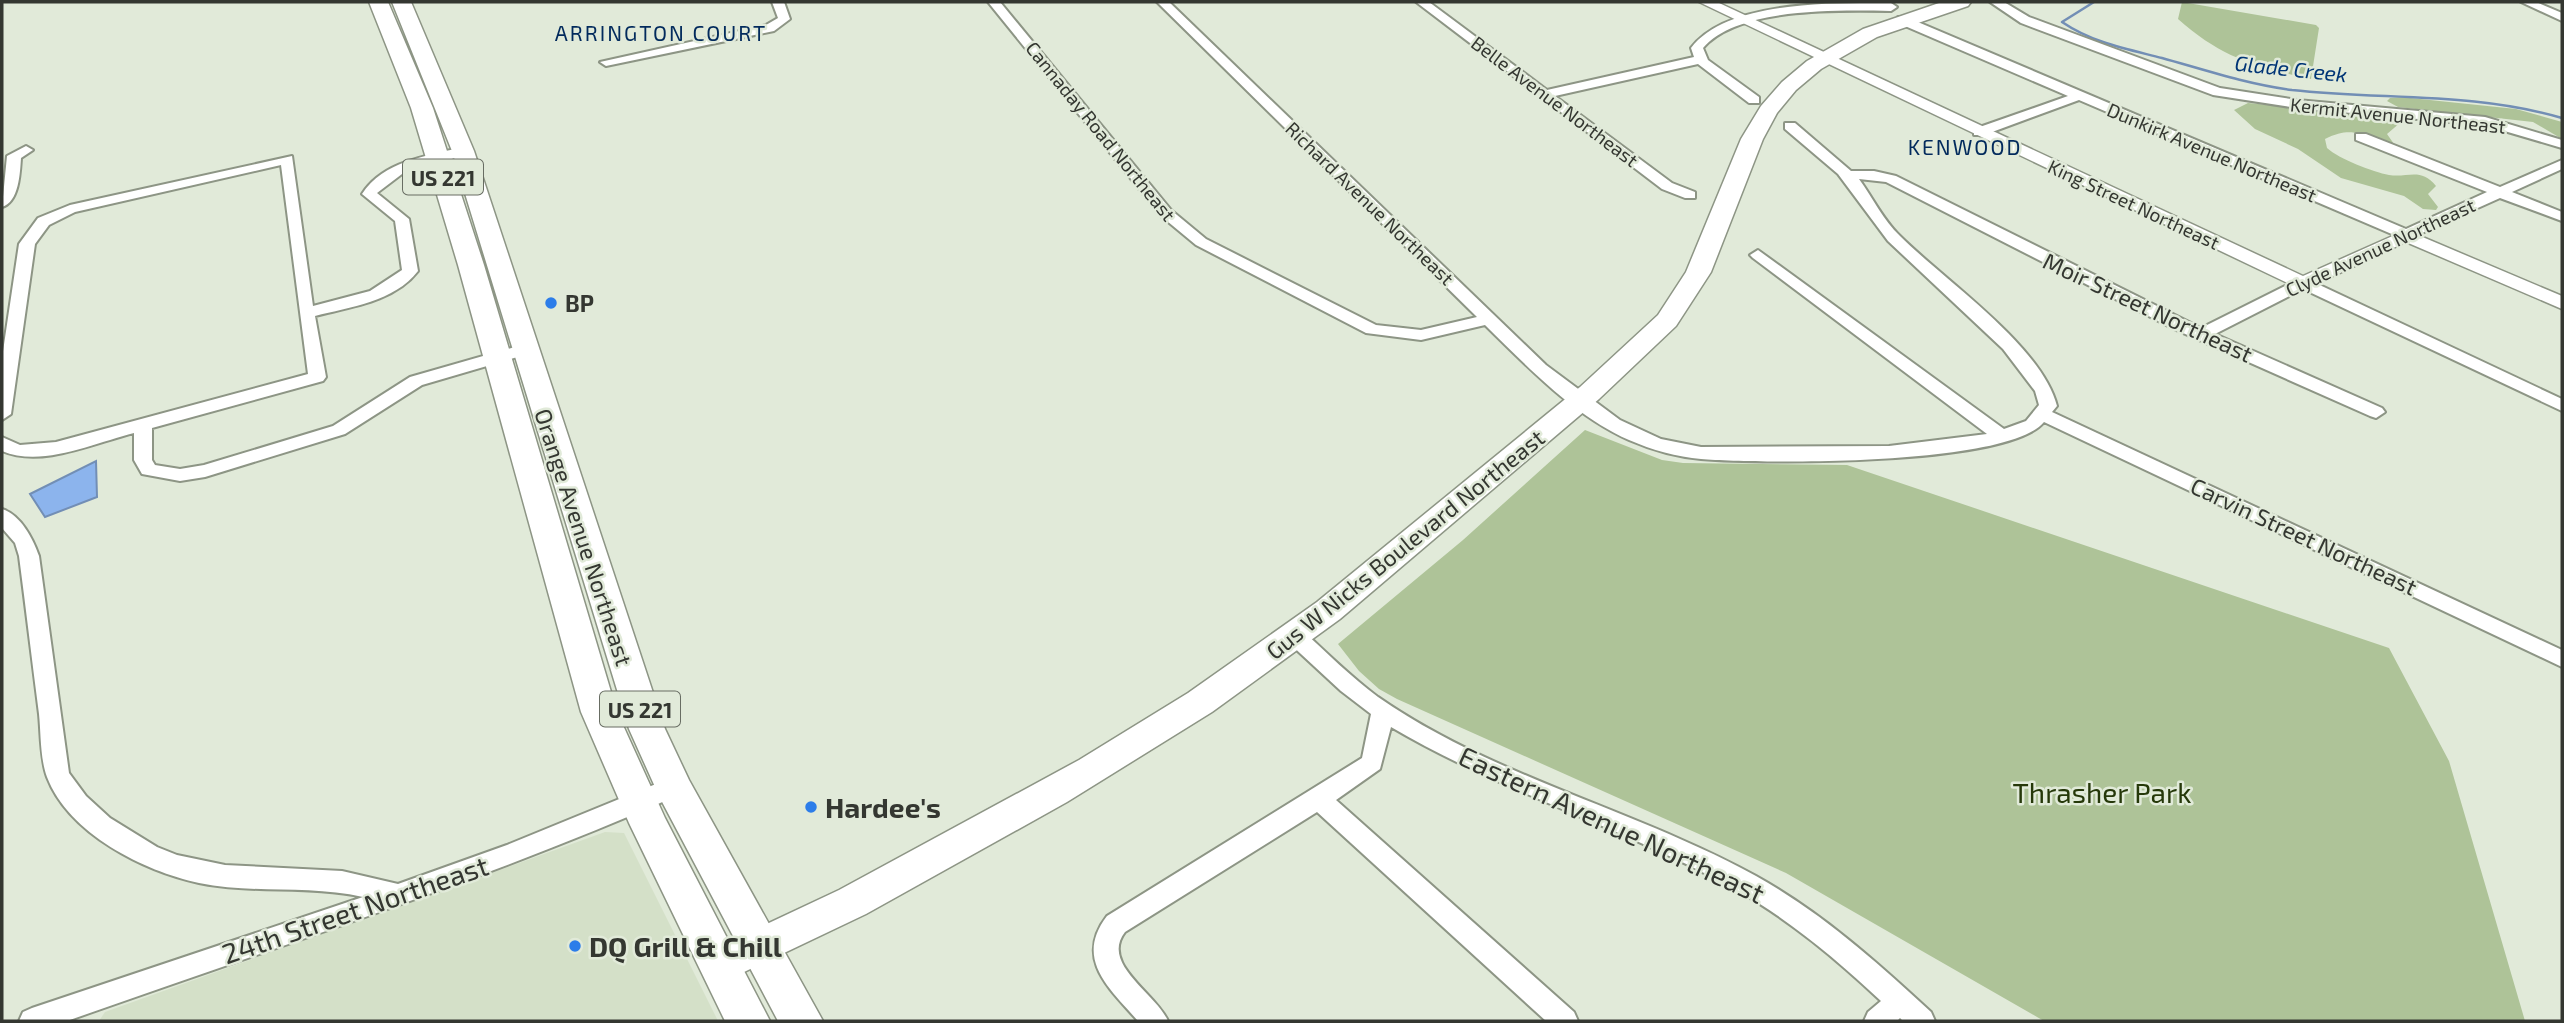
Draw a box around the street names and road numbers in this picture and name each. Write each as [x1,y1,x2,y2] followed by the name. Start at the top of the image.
[1467,31,1643,171] street label: Belle Avenue Northeast
[1021,37,1181,225] street label: Cannaday Road Northeast
[2289,92,2507,138] street label: Kermit Avenue Northeast
[2104,97,2320,207] street label: Dunkirk Avenue Northeast
[1281,117,1459,289] street label: Richard Avenue Northeast
[2045,154,2223,254] street label: King Street Northeast
[403,160,483,194] road number: US 221
[2282,193,2478,301] street label: Clyde Avenue Northeast
[2039,246,2257,368] street label: Moir Street Northeast
[529,405,639,669] street label: Orange Avenue Northeast
[1260,423,1550,665] street label: Gus W Nicks Boulevard Northeast
[2186,471,2422,601] street label: Carvin Street Northeast
[600,692,680,726] road number: US 221
[1454,738,1770,910] street label: Eastern Avenue Northeast
[217,847,493,971] street label: 24th Street Northeast

